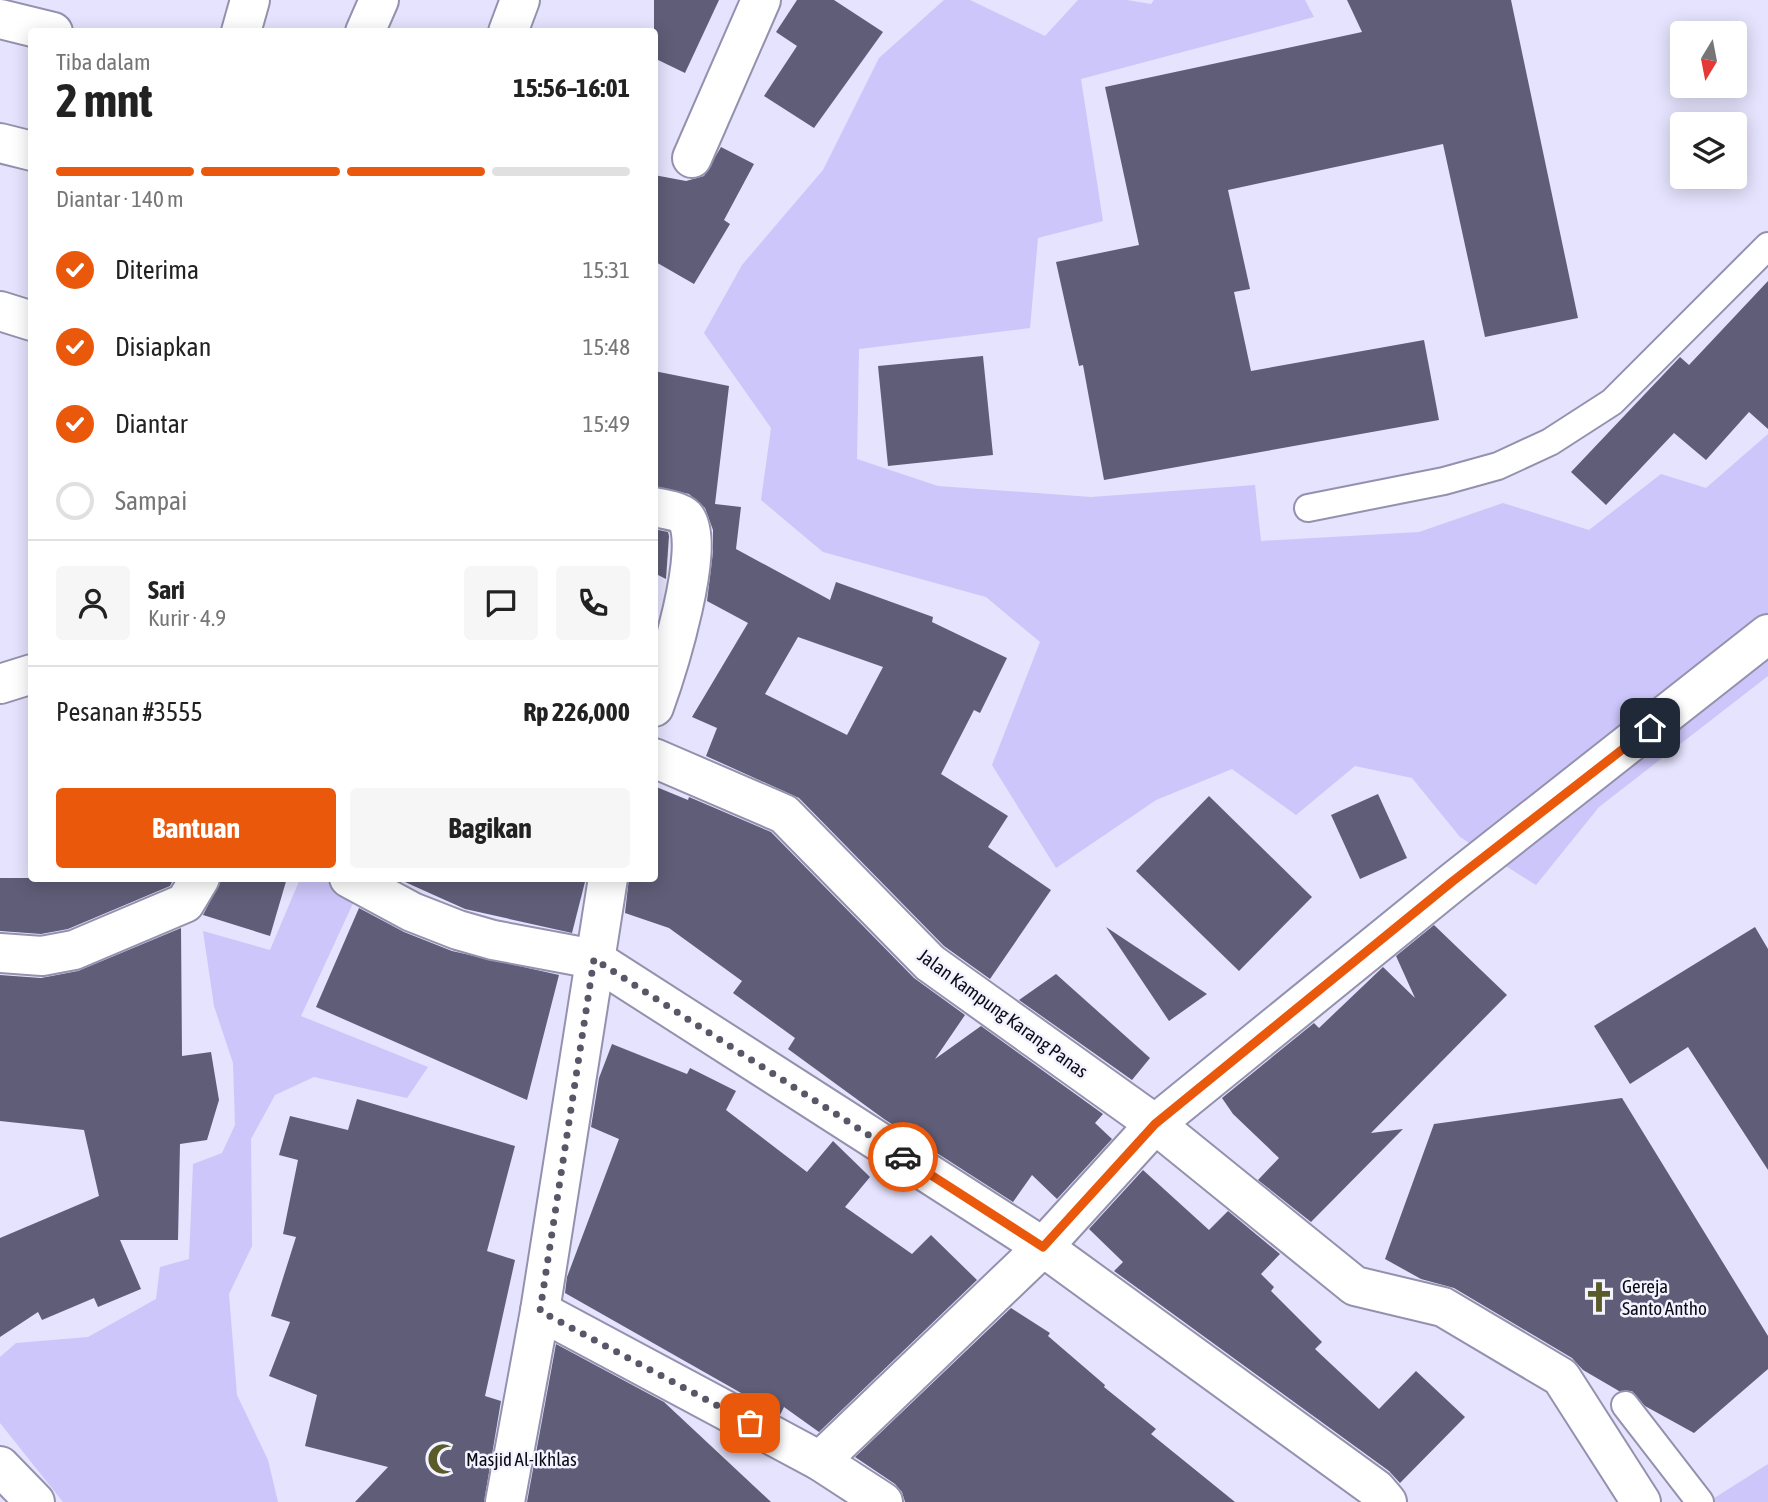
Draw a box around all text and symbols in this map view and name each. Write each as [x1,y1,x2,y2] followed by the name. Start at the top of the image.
[1670,21,1746,98] north arrow
[1670,21,1747,189] map controls
[56,49,151,75] text: Tiba dalam
[513,73,630,103] text: 15:56–16:01
[56,74,153,127] text: 2 mnt
[1670,112,1747,189] button: layers
[56,186,184,212] text: Diantar · 140 m
[56,251,94,289] icon: check
[115,255,199,285] text: Diterima
[583,257,630,283] text: 15:31
[56,328,94,366] icon: check
[115,332,211,362] text: Disiapkan
[583,334,630,360] text: 15:48
[56,405,94,443] icon: check
[115,409,188,439] text: Diantar
[583,411,630,437] text: 15:49
[115,486,187,516] text: Sampai
[56,566,130,640] button: person
[464,566,538,640] button: chat
[556,566,630,640] button: phone
[148,575,185,605] text: Sari
[148,605,226,631] text: Kurir · 4.9
[56,697,203,727] text: Pesanan #3555
[523,697,630,727] text: Rp 226,000
[1620,698,1680,758] pin
[1631,709,1669,747] icon: home
[56,788,336,868] button: Bantuan
[350,788,630,868] button: Bagikan
[914,944,1092,1082] street label: Jalan Kampung Karang Panas
[868,1122,938,1192] courier
[884,1138,922,1176] icon: car
[1622,1275,1707,1319] place label: Gereja Santo Antho
[1582,1280,1616,1314] church icon: Gereja Santo Antho
[720,1393,780,1453] pin
[731,1404,769,1442] icon: bag
[426,1442,460,1476] mosque icon: Masjid Al-Ikhlas
[466,1448,577,1470] place label: Masjid Al-Ikhlas

